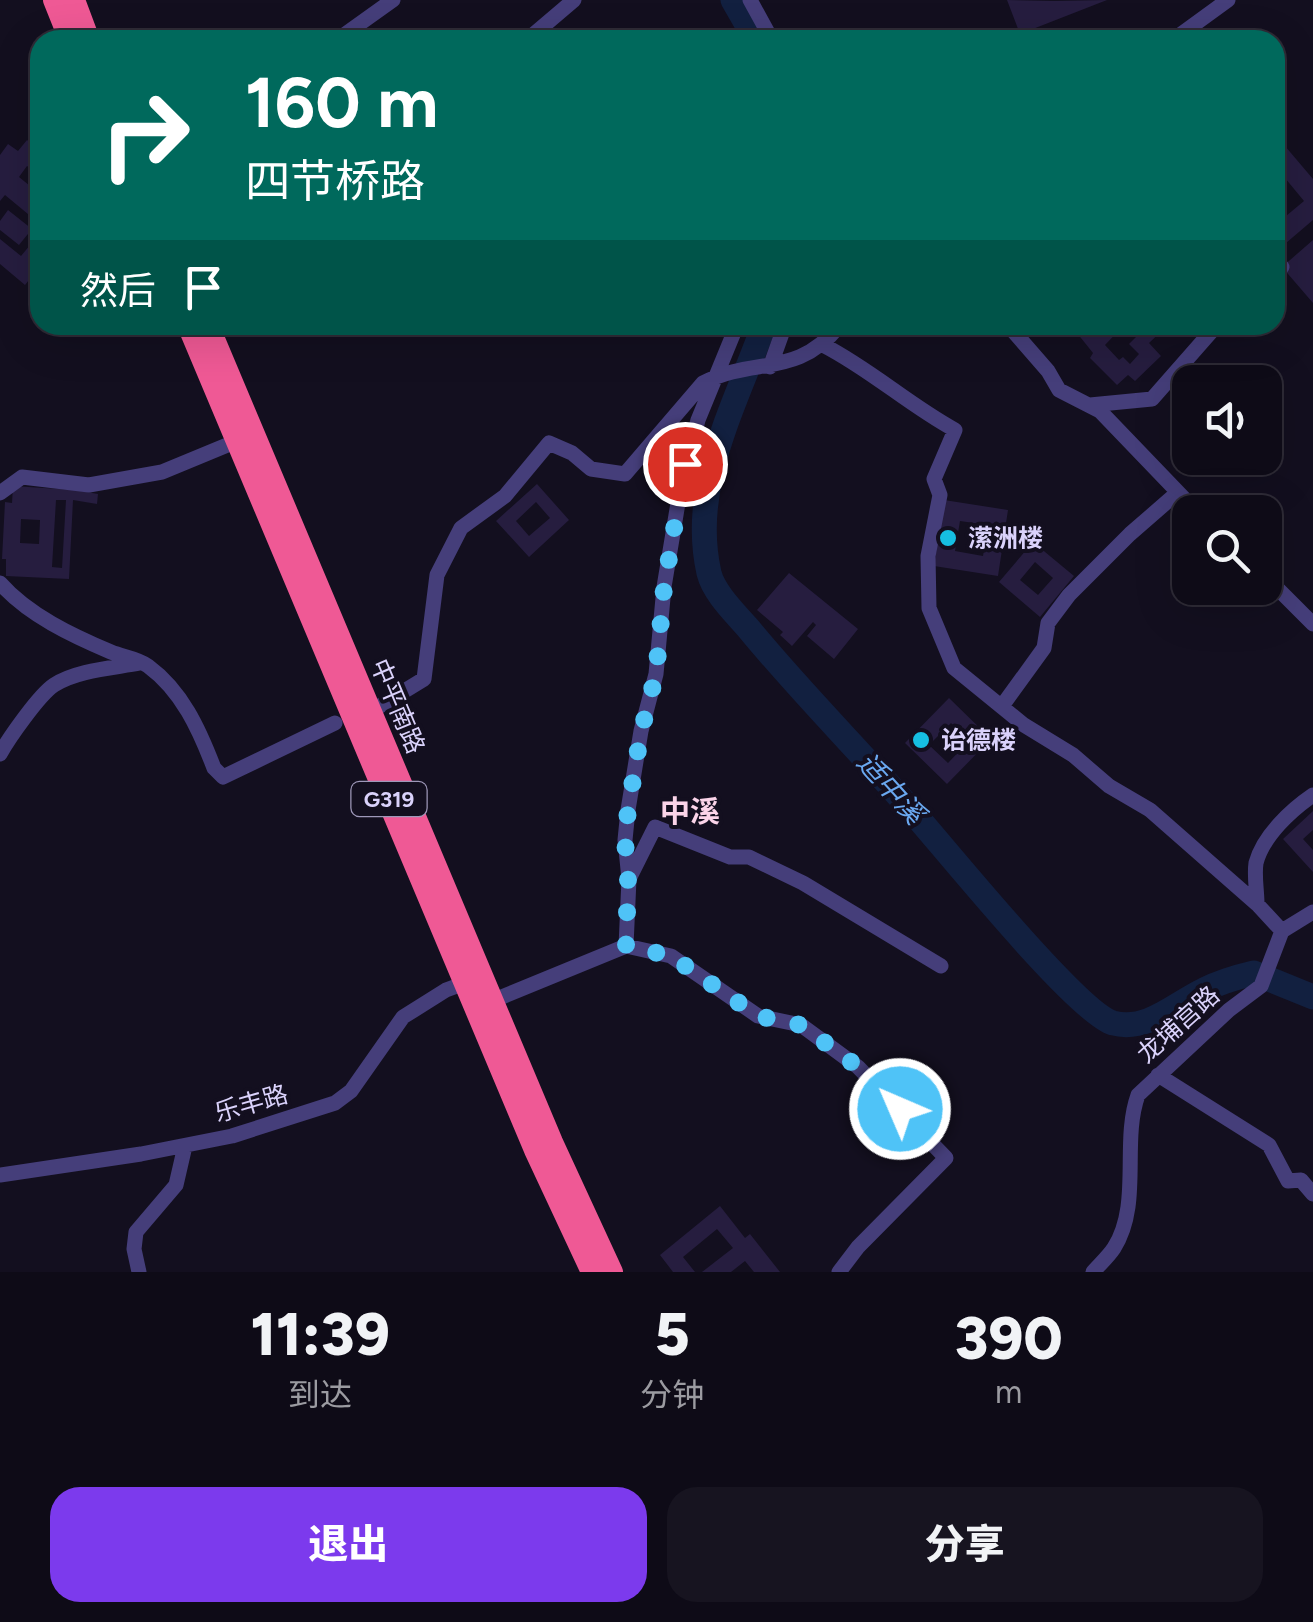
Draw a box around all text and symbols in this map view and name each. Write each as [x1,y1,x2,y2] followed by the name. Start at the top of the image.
[245,60,438,145] text: 160 m
[80,70,210,200] icon: right
[245,154,425,208] text: 四节桥路
[176,260,231,315] icon: arrive
[80,268,156,314] text: 然后
[1172,365,1282,605] map controls
[1172,365,1282,475] button: sound
[643,422,728,507] pin
[658,437,713,492] icon: arrive
[1172,495,1282,605] button: search
[968,523,1043,553] place label: 潆洲楼
[937,527,959,549] marker: 潆洲楼
[365,654,431,758] street label: 中平南路
[941,725,1016,755] place label: 诒德楼
[910,729,932,751] marker: 诒德楼
[850,745,934,833] water label: 适中溪
[352,782,426,816] road number: G319
[660,793,720,830] district label: 中溪
[1131,979,1225,1069] street label: 龙埔宫路
[848,1057,952,1161] position arrow
[211,1078,291,1128] street label: 乐丰路
[250,1298,390,1370] text: 11:39
[655,1298,690,1370] text: 5
[955,1302,1063,1374] text: 390
[995,1373,1022,1411] text: m
[288,1376,352,1414] text: 到达
[640,1376,704,1414] text: 分钟
[50,1487,647,1602] button: 退出
[667,1487,1263,1602] button: 分享

